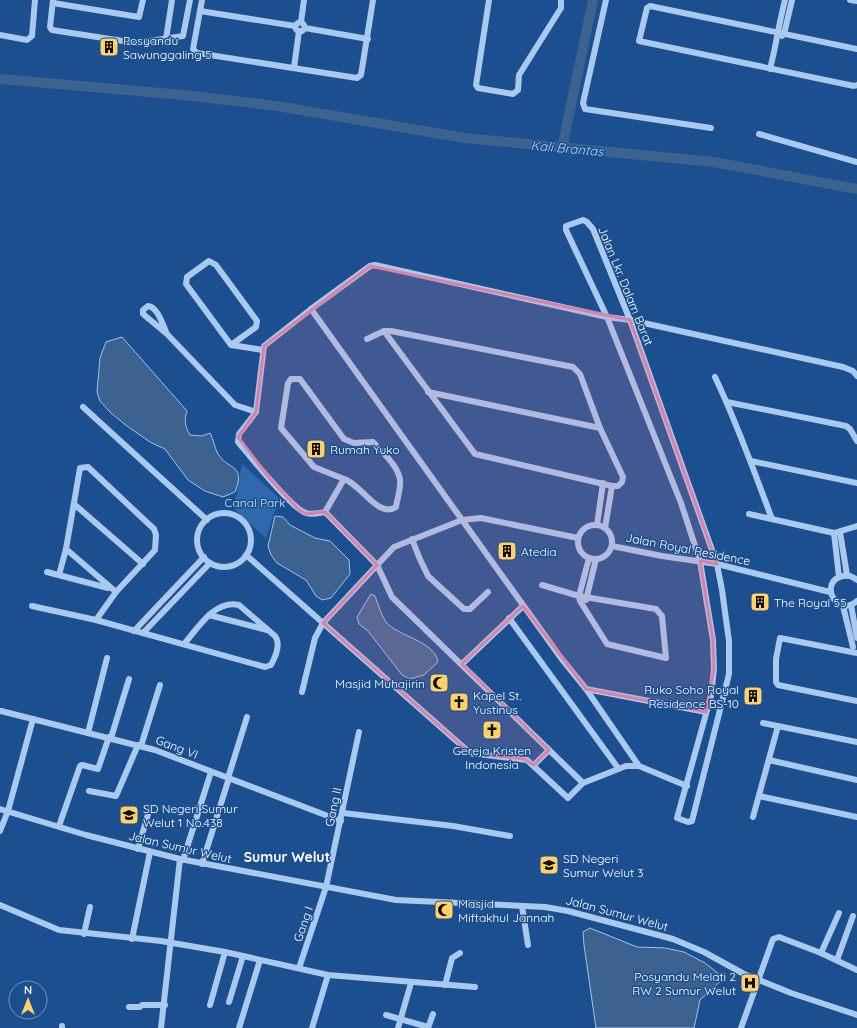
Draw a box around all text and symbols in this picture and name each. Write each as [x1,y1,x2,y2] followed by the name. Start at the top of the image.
[123,33,212,62] place label: Posyandu Sawunggaling 5
[98,36,120,58] building icon: Posyandu Sawunggaling 5
[530,137,605,159] water label: Kali Brantas
[595,224,657,348] street label: Jalan Lkr. Dalam Barat
[305,438,327,460] building icon: Rumah Yuko
[330,442,400,457] place label: Rumah Yuko
[225,495,285,510] park label: Canal Park
[624,530,752,568] street label: Jalan Royal Residence
[496,540,518,562] building icon: Atedia
[521,544,557,559] place label: Atedia
[749,591,771,613] building icon: The Royal 55
[774,595,847,610] place label: The Royal 55
[428,672,450,694] mosque icon: Masjid Muhajirin
[335,676,425,691] place label: Masjid Muhajirin
[644,682,739,711] place label: Ruko Soho Royal Residence BS-10
[742,685,764,707] building icon: Ruko Soho Royal Residence BS-10
[473,688,521,717] place label: Kapel St. Yustinus
[448,691,470,713] church icon: Kapel St. Yustinus
[481,719,503,741] church icon: Gereja Kristen Indonesia
[154,732,200,762] street label: Gang VI
[453,743,531,772] place label: Gereja Kristen Indonesia
[322,786,344,828] street label: Gang II
[143,801,238,830] place label: SD Negeri Sumur Welut 1 No.438
[118,804,140,826] school or university icon: SD Negeri Sumur Welut 1 No.438
[127,828,233,866] street label: Jalan Sumur Welut
[244,848,331,866] district label: Sumur Welut
[563,851,644,880] place label: SD Negeri Sumur Welut 3
[538,854,560,876] school or university icon: SD Negeri Sumur Welut 3
[564,892,670,934] street label: Jalan Sumur Welut
[458,896,554,925] place label: Masjid Miftakhul Jannah
[433,899,455,921] mosque icon: Masjid Miftakhul Jannah
[290,904,316,944] street label: Gang I
[632,969,736,998] place label: Posyandu Melati 2 RW 2 Sumur Welut
[739,972,761,994] hospital icon: Posyandu Melati 2 RW 2 Sumur Welut
[8,980,48,1020] north arrow
[24,983,32,997] text: N

